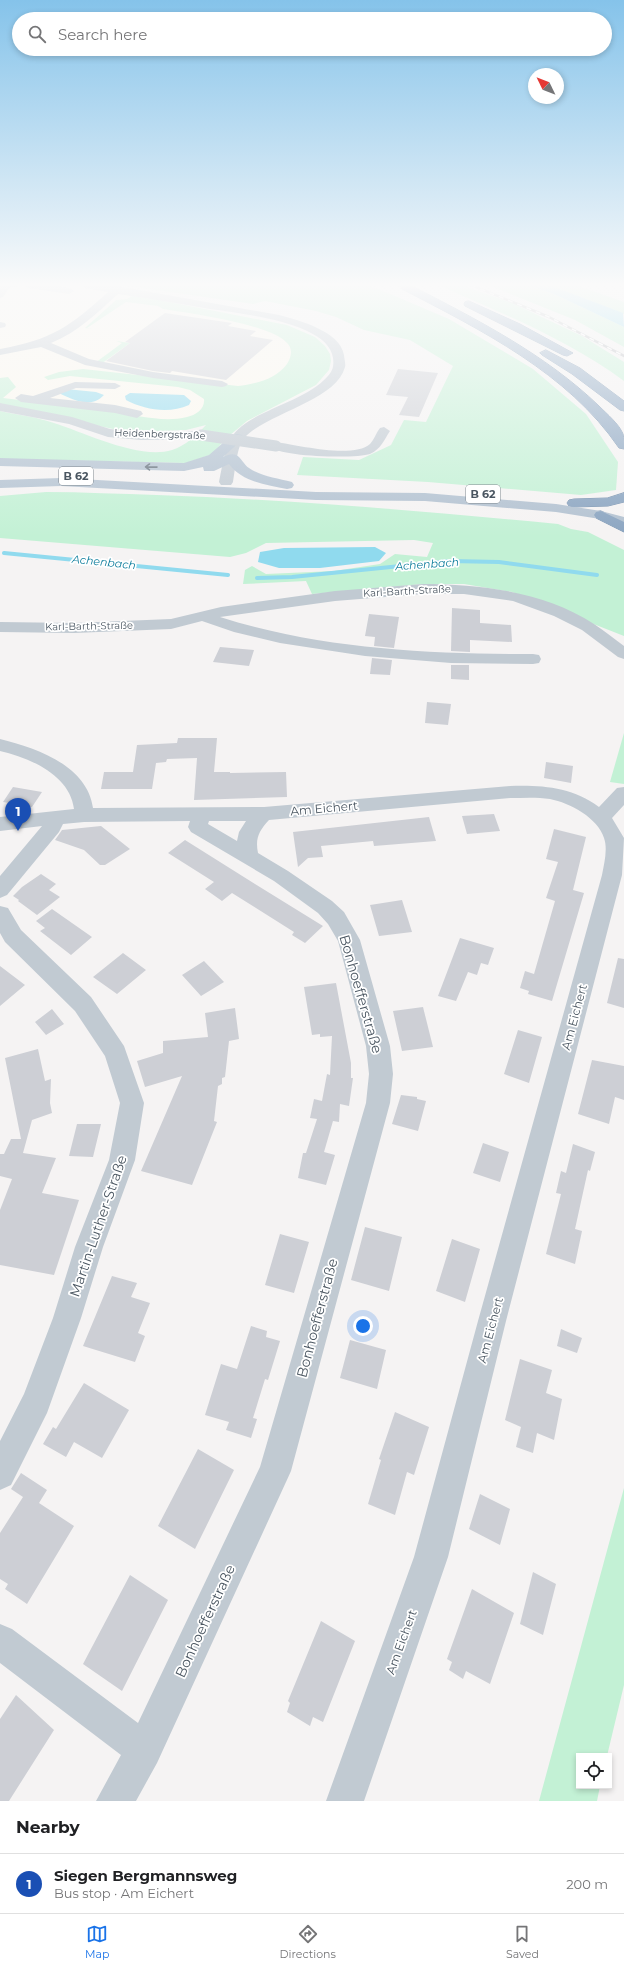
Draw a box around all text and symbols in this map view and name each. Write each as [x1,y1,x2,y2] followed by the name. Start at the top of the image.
[12,12,612,56] search box
[26,23,48,45] icon: search
[58,25,147,44] text: Search here
[528,68,564,104] north arrow
[114,426,206,442] street label: Heidenbergstraße
[145,463,158,470] one-way arrow
[59,467,93,485] road number: B 62
[466,485,500,503] road number: B 62
[70,552,137,572] water label: Achenbach
[394,555,459,573] water label: Achenbach
[363,582,451,600] street label: Karl-Barth-Straße
[45,619,133,633] street label: Karl-Barth-Straße
[5,798,31,831] pin: 1
[290,798,358,818] street label: Am Eichert
[335,933,387,1055] street label: Bonhoefferstraße
[558,982,590,1052] street label: Am Eichert
[65,1153,131,1299] street label: Martin-Luther-Straße
[292,1256,342,1380] street label: Bonhoefferstraße
[474,1295,506,1365] street label: Am Eichert
[353,1316,373,1336] your location
[171,1562,239,1680] street label: Bonhoefferstraße
[382,1608,420,1676] street label: Am Eichert
[576,1753,612,1789] map controls
[576,1753,612,1789] button: locate
[16,1817,80,1837] text: Nearby
[54,1866,237,1885] text: Siegen Bergmannsweg
[26,1876,32,1892] text: 1
[566,1876,608,1892] text: 200 m
[54,1885,194,1901] text: Bus stop · Am Eichert
[85,1923,109,1961] tab: Map
[280,1923,336,1961] tab: Directions
[506,1923,539,1961] tab: Saved

